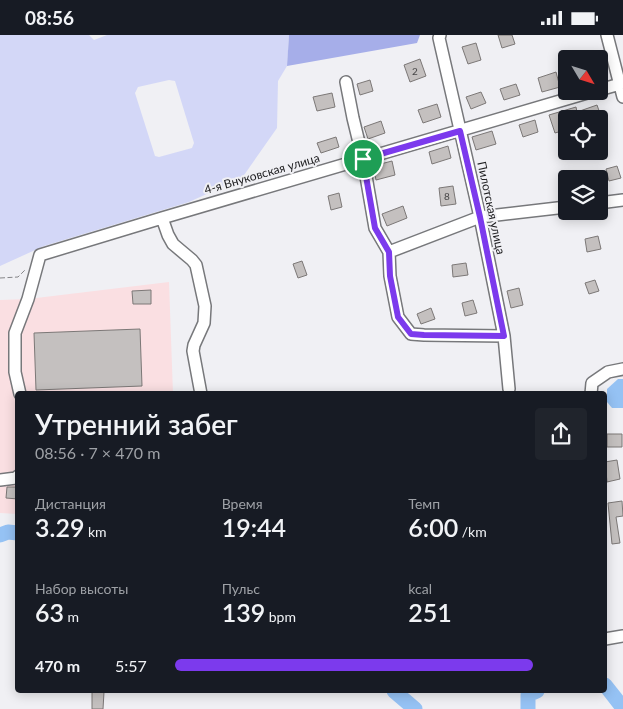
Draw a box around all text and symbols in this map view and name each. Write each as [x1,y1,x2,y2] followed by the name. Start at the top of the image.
[25,6,74,29] text: 08:56
[558,50,608,100] north arrow
[558,50,608,220] map controls
[412,65,418,77] house number: 2
[558,110,608,160] button: locate
[342,138,384,180] pin
[349,145,377,173] icon: arrive
[202,150,321,197] street label: 4-я Внуковская улица
[474,160,509,256] street label: Пилотская улица
[558,170,608,220] button: layers
[444,190,450,202] house number: 8
[35,407,238,441] text: Утренний забег
[535,408,587,460] button: share
[35,443,160,462] text: 08:56 · 7 × 470 m
[35,495,106,512] text: Дистанция
[222,495,263,512] text: Время
[408,495,440,512] text: Темп
[35,512,84,542] text: 3.29
[222,512,286,542] text: 19:44
[408,512,458,542] text: 6:00
[84,523,107,540] text: km
[458,523,487,540] text: /km
[35,580,128,597] text: Набор высоты
[222,580,260,597] text: Пульс
[408,580,432,597] text: kcal
[35,597,64,627] text: 63
[222,597,265,627] text: 139
[408,597,452,627] text: 251
[64,608,79,625] text: m
[265,608,296,625] text: bpm
[35,656,80,675] text: 470 m
[115,656,147,675] text: 5:57

